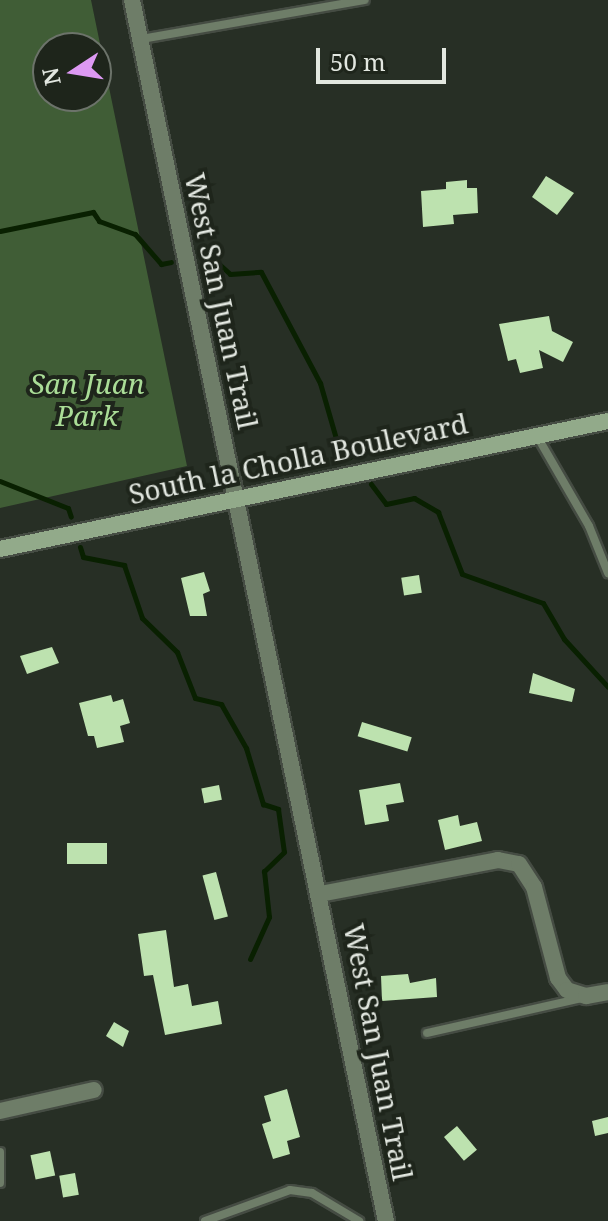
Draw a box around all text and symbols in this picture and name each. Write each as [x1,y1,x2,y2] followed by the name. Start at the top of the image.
[32,32,112,112] north arrow
[320,32,450,82] scale bar
[330,45,386,78] text: 50 m
[34,65,67,88] text: N
[178,170,266,432] street label: West San Juan Trail
[29,366,145,432] park label: San Juan Park
[125,406,471,510] street label: South la Cholla Boulevard
[338,921,420,1183] street label: West San Juan Trail

